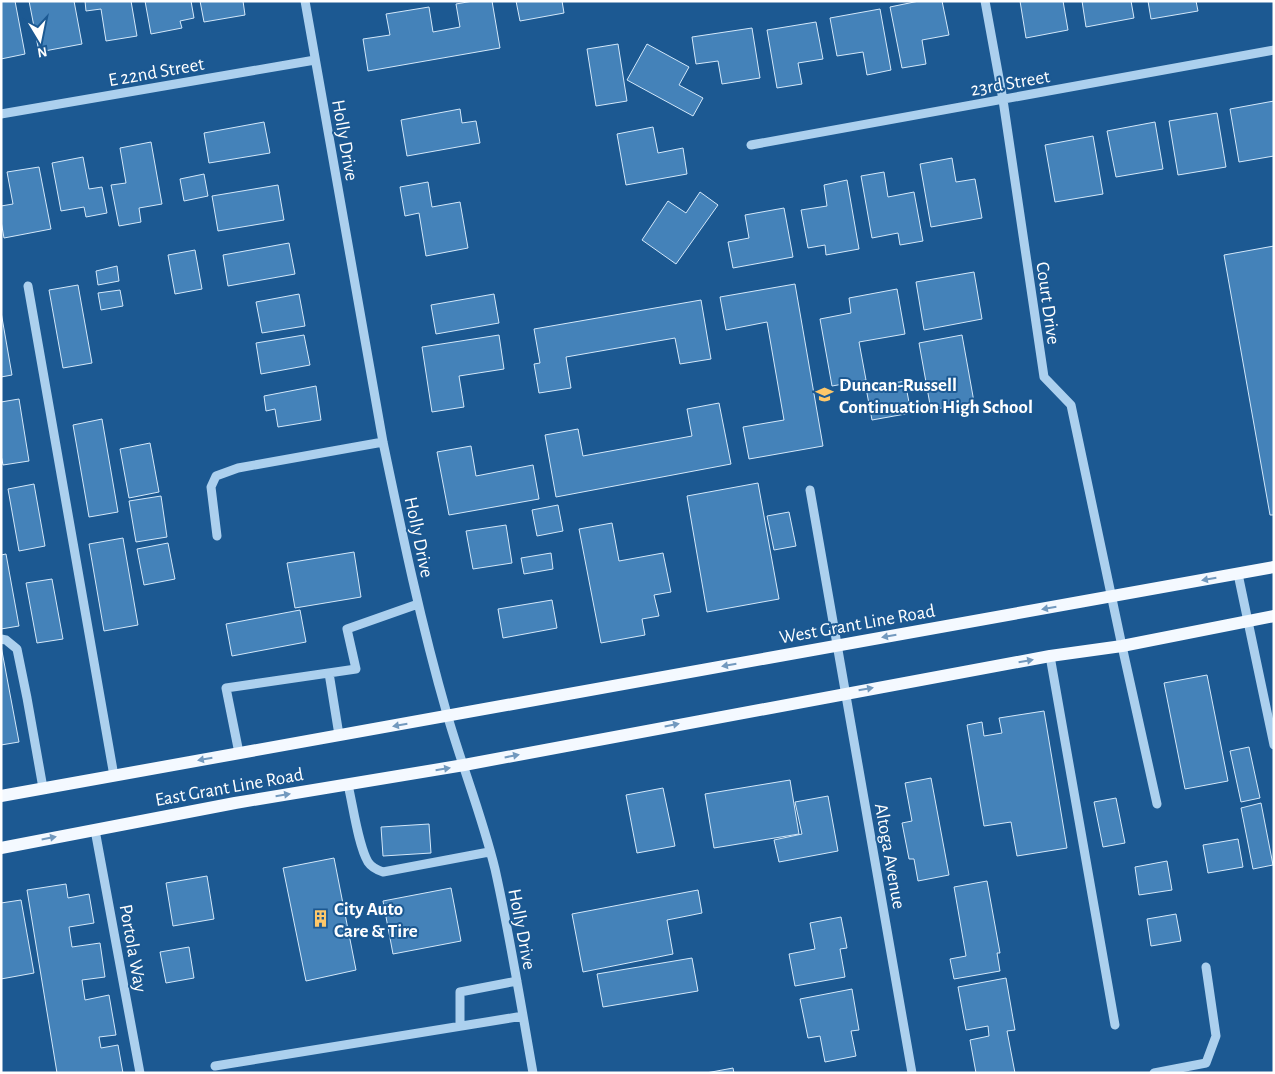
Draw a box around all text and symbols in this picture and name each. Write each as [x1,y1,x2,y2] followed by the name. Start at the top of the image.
[15,15,65,65] north arrow
[36,44,48,60] text: N
[107,55,206,90] street label: E 22nd Street
[969,67,1051,100] street label: 23rd Street
[328,98,361,182] street label: Holly Drive
[1032,261,1063,346] street label: Court Drive
[839,376,1033,417] place label: Duncan-Russell Continuation High School
[815,385,835,405] school or university icon: Duncan-Russell Continuation High School
[401,495,436,579] street label: Holly Drive
[1201,575,1216,583] one-way arrow
[778,601,937,648] street label: West Grant Line Road
[1040,604,1056,612] one-way arrow
[880,633,896,641] one-way arrow
[1018,656,1034,664] one-way arrow
[720,661,736,669] one-way arrow
[859,685,875,693] one-way arrow
[391,721,407,729] one-way arrow
[664,721,680,729] one-way arrow
[505,751,521,759] one-way arrow
[197,756,213,764] one-way arrow
[436,764,452,772] one-way arrow
[154,765,305,810] street label: East Grant Line Road
[276,791,292,799] one-way arrow
[871,802,908,911] street label: Altoga Avenue
[42,834,58,842] one-way arrow
[504,887,539,971] street label: Holly Drive
[334,900,418,941] place label: City Auto Care & Tire
[115,903,150,994] street label: Portola Way
[310,909,330,929] building icon: City Auto Care & Tire

